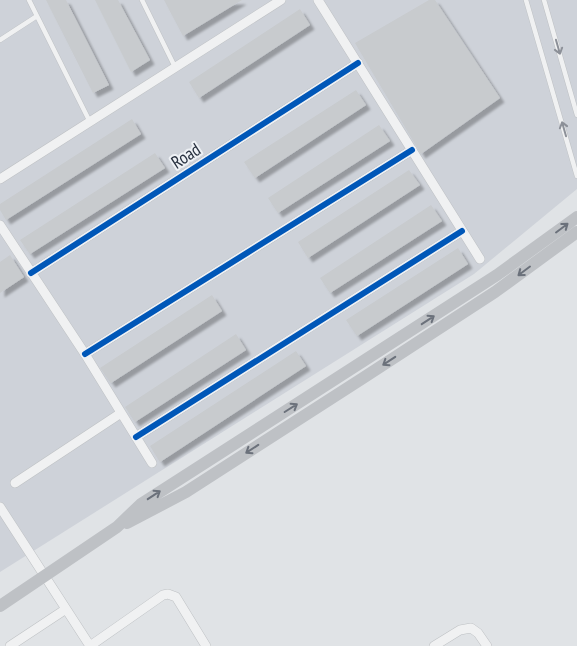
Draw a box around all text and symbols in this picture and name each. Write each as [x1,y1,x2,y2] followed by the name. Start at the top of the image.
[553,38,563,54] one-way arrow
[558,122,568,138] one-way arrow
[167,138,205,174] street label: Road
[555,223,568,234] one-way arrow
[517,266,531,276] one-way arrow
[421,315,435,325] one-way arrow
[382,356,396,367] one-way arrow
[284,403,298,413] one-way arrow
[245,444,259,454] one-way arrow
[147,490,161,500] one-way arrow

